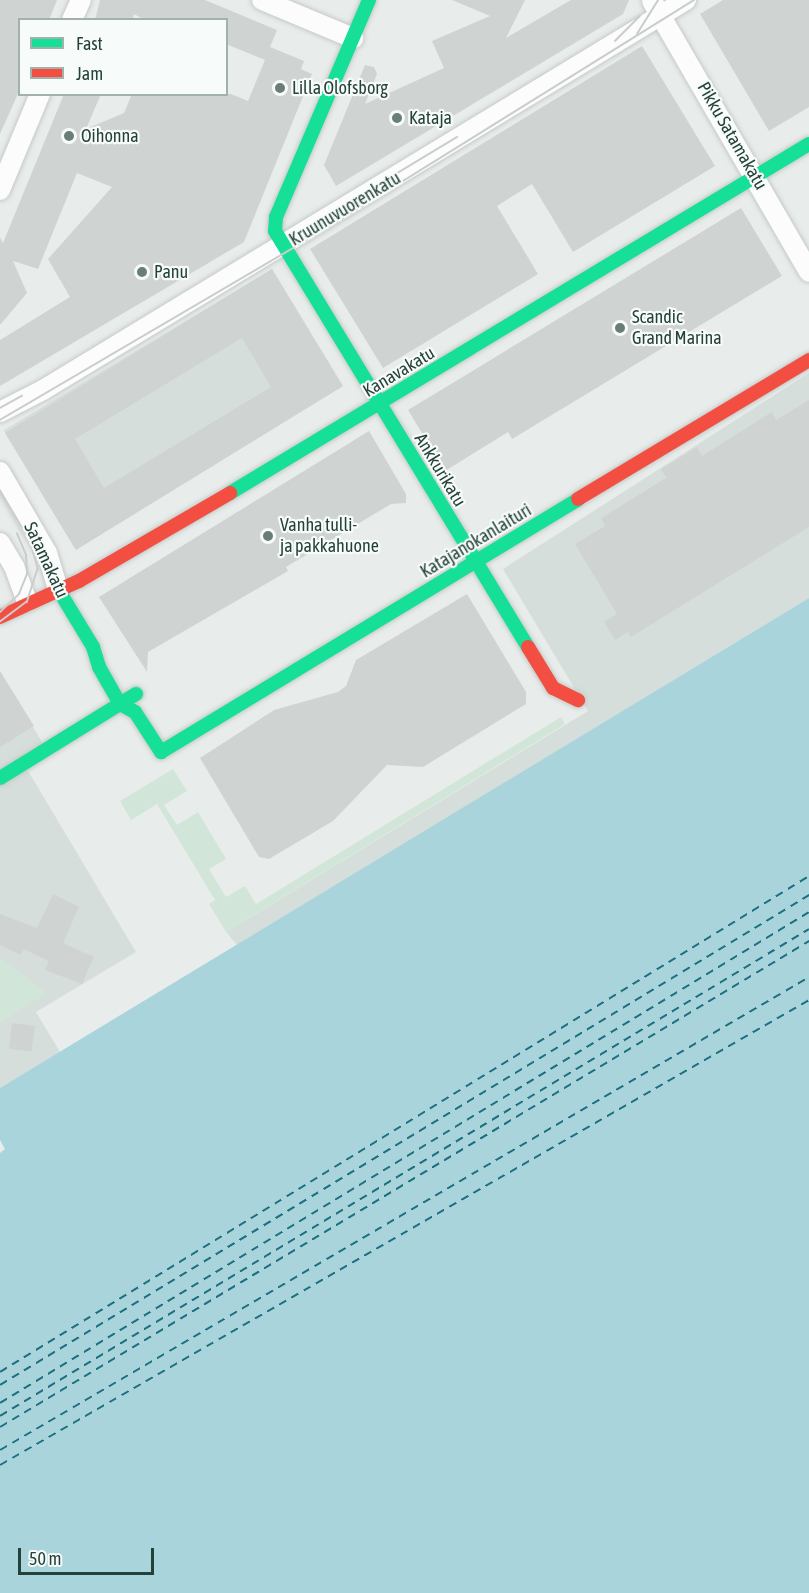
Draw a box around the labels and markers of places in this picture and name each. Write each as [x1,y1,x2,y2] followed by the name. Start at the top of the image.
[292,77,388,99] place label: Lilla Olofsborg
[273,81,287,95] marker: Lilla Olofsborg
[409,107,452,129] place label: Kataja
[390,111,404,125] marker: Kataja
[81,125,139,147] place label: Oihonna
[62,129,76,143] marker: Oihonna
[154,261,188,283] place label: Panu
[135,265,149,279] marker: Panu
[632,307,722,350] place label: Scandic Grand Marina
[613,321,627,335] marker: Scandic Grand Marina
[280,515,379,558] place label: Vanha tulli- ja pakkahuone
[261,529,275,543] marker: Vanha tulli- ja pakkahuone

